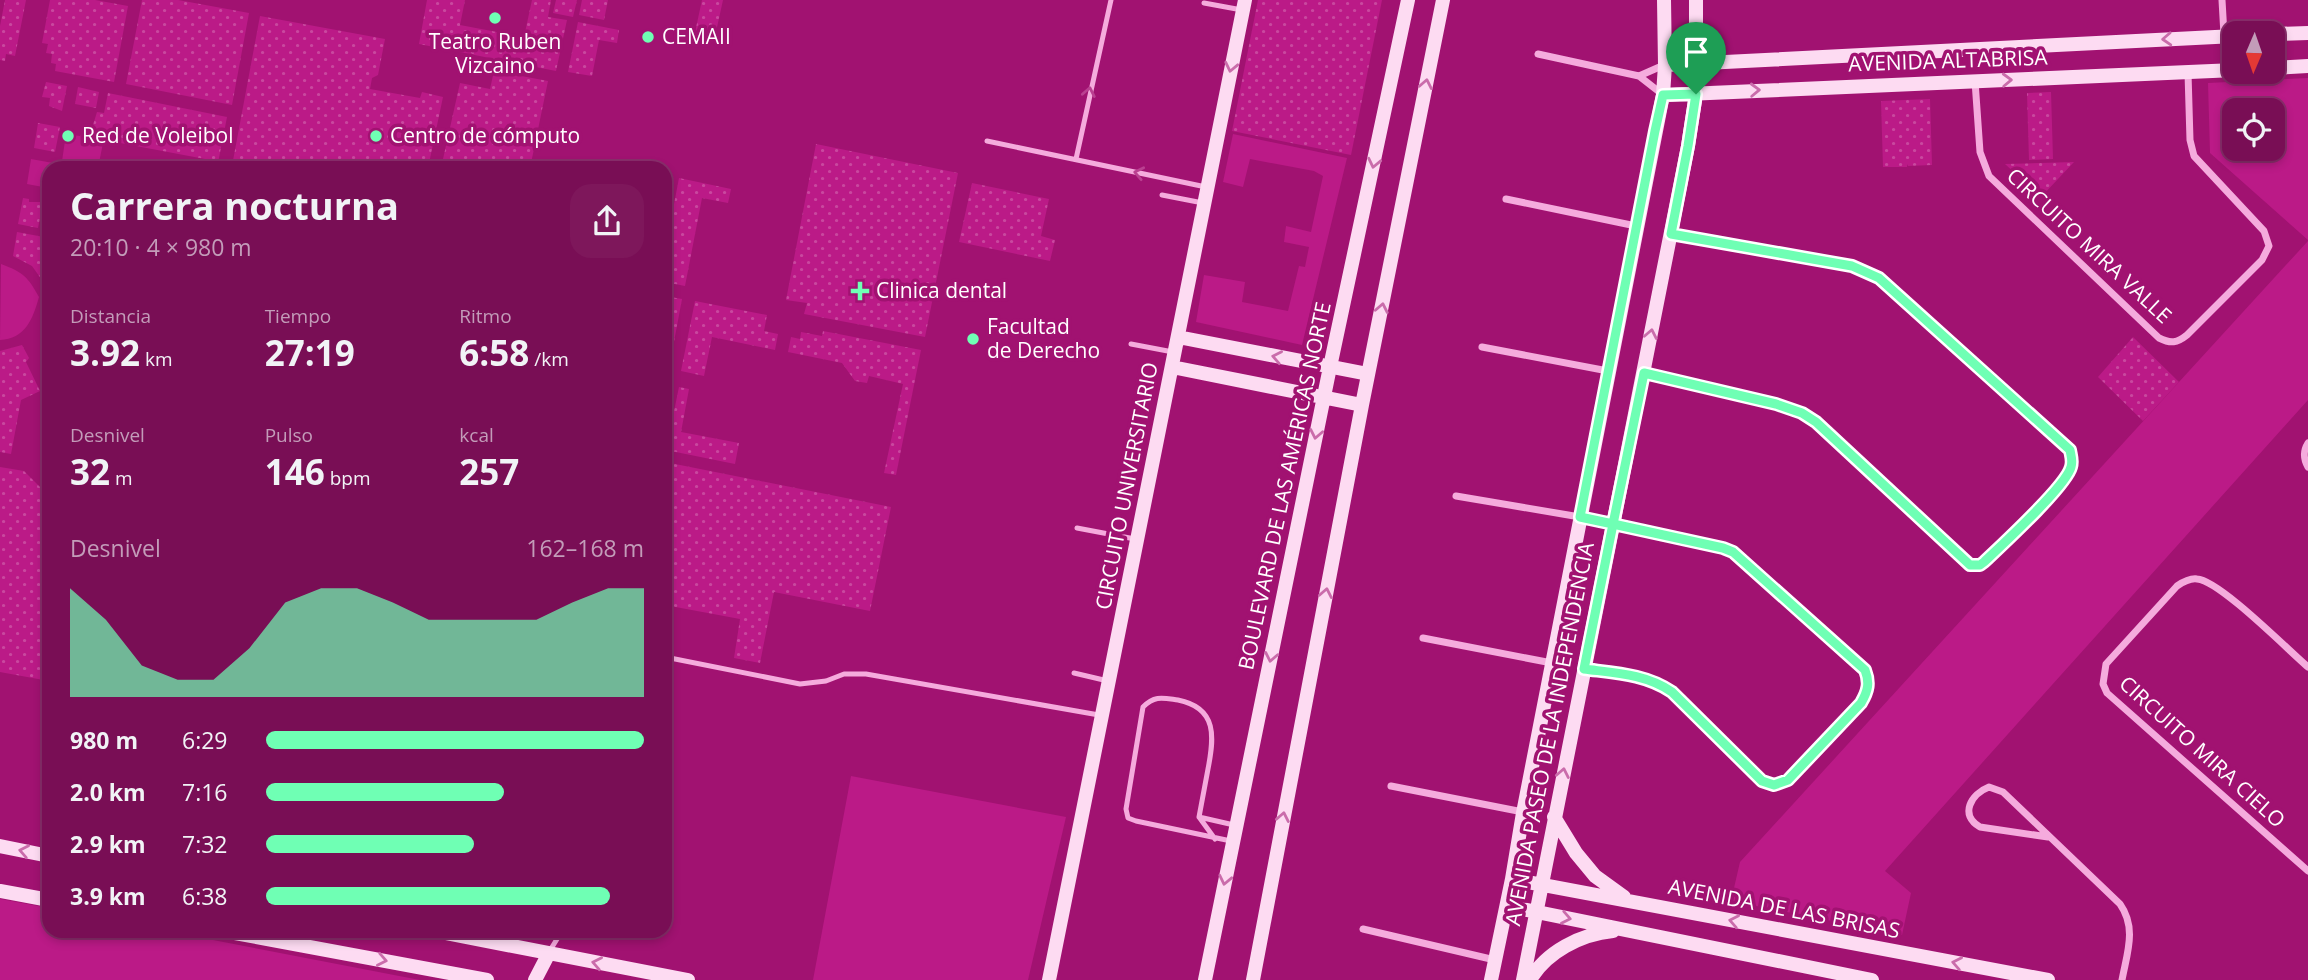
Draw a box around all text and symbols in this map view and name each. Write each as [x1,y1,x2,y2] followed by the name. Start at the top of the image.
[487,10,503,26] marker: Teatro Ruben Vizcaino
[2222,21,2286,84] north arrow
[2222,21,2285,161] map controls
[662,22,731,50] place label: CEMAII
[1666,22,1726,94] pin
[429,27,561,79] place label: Teatro Ruben Vizcaino
[640,29,656,45] marker: CEMAII
[2161,32,2172,47] one-way arrow
[1677,33,1715,71] icon: arrive
[1848,43,2049,77] street label: AVENIDA ALTABRISA
[1225,61,1240,73] one-way arrow
[2002,72,2013,87] one-way arrow
[1418,78,1433,90] one-way arrow
[1750,83,1761,98] one-way arrow
[1081,87,1096,99] one-way arrow
[2222,98,2285,161] button: locate
[82,121,233,149] place label: Red de Voleibol
[390,121,580,149] place label: Centro de cómputo
[60,128,76,144] marker: Red de Voleibol
[368,128,384,144] marker: Centro de cómputo
[1367,157,1382,169] one-way arrow
[2001,161,2178,329] street label: CIRCUITO MIRA VALLE
[1134,166,1146,181] one-way arrow
[70,179,399,231] text: Carrera nocturna
[570,184,644,258] button: share
[70,231,252,263] text: 20:10 · 4 × 980 m
[876,276,1007,304] place label: Clinica dental
[850,281,870,301] marker: Clinica dental
[1231,299,1337,672] street label: BOULEVARD DE LAS AMÉRICAS NORTE
[1373,302,1388,314] one-way arrow
[70,303,151,329] text: Distancia
[265,303,331,329] text: Tiempo
[459,303,512,329] text: Ritmo
[987,312,1100,364] place label: Facultad de Derecho
[1643,328,1658,340] one-way arrow
[70,329,140,376] text: 3.92
[265,329,355,376] text: 27:19
[459,329,529,376] text: 6:58
[965,331,981,347] marker: Facultad de Derecho
[140,346,173,372] text: km
[529,346,569,372] text: /km
[1271,350,1283,365] one-way arrow
[1088,360,1164,612] street label: CIRCUITO UNIVERSITARIO
[70,422,145,448] text: Desnivel
[265,422,313,448] text: Pulso
[459,422,494,448] text: kcal
[1310,428,1325,440] one-way arrow
[70,448,110,495] text: 32
[265,448,325,495] text: 146
[459,448,519,495] text: 257
[110,465,133,491] text: m
[325,465,370,491] text: bpm
[70,532,161,564] text: Desnivel
[526,532,644,564] text: 162–168 m
[1498,539,1600,928] street label: AVENIDA PASEO DE LA INDEPENDENCIA
[1317,587,1332,599] one-way arrow
[1264,651,1279,663] one-way arrow
[2114,669,2292,833] street label: CIRCUITO MIRA CIELO
[70,724,138,756] text: 980 m
[182,724,228,756] text: 6:29
[1555,767,1570,779] one-way arrow
[70,776,146,808] text: 2.0 km
[182,776,228,808] text: 7:16
[1275,811,1290,823] one-way arrow
[70,828,146,860] text: 2.9 km
[182,828,228,860] text: 7:32
[19,844,30,859] one-way arrow
[1666,872,1902,944] street label: AVENIDA DE LAS BRISAS
[1219,874,1234,886] one-way arrow
[70,880,146,912] text: 3.9 km
[182,880,228,912] text: 6:38
[1560,910,1572,925] one-way arrow
[1728,914,1740,929] one-way arrow
[376,952,388,967] one-way arrow
[591,956,603,971] one-way arrow
[1951,956,1963,971] one-way arrow

